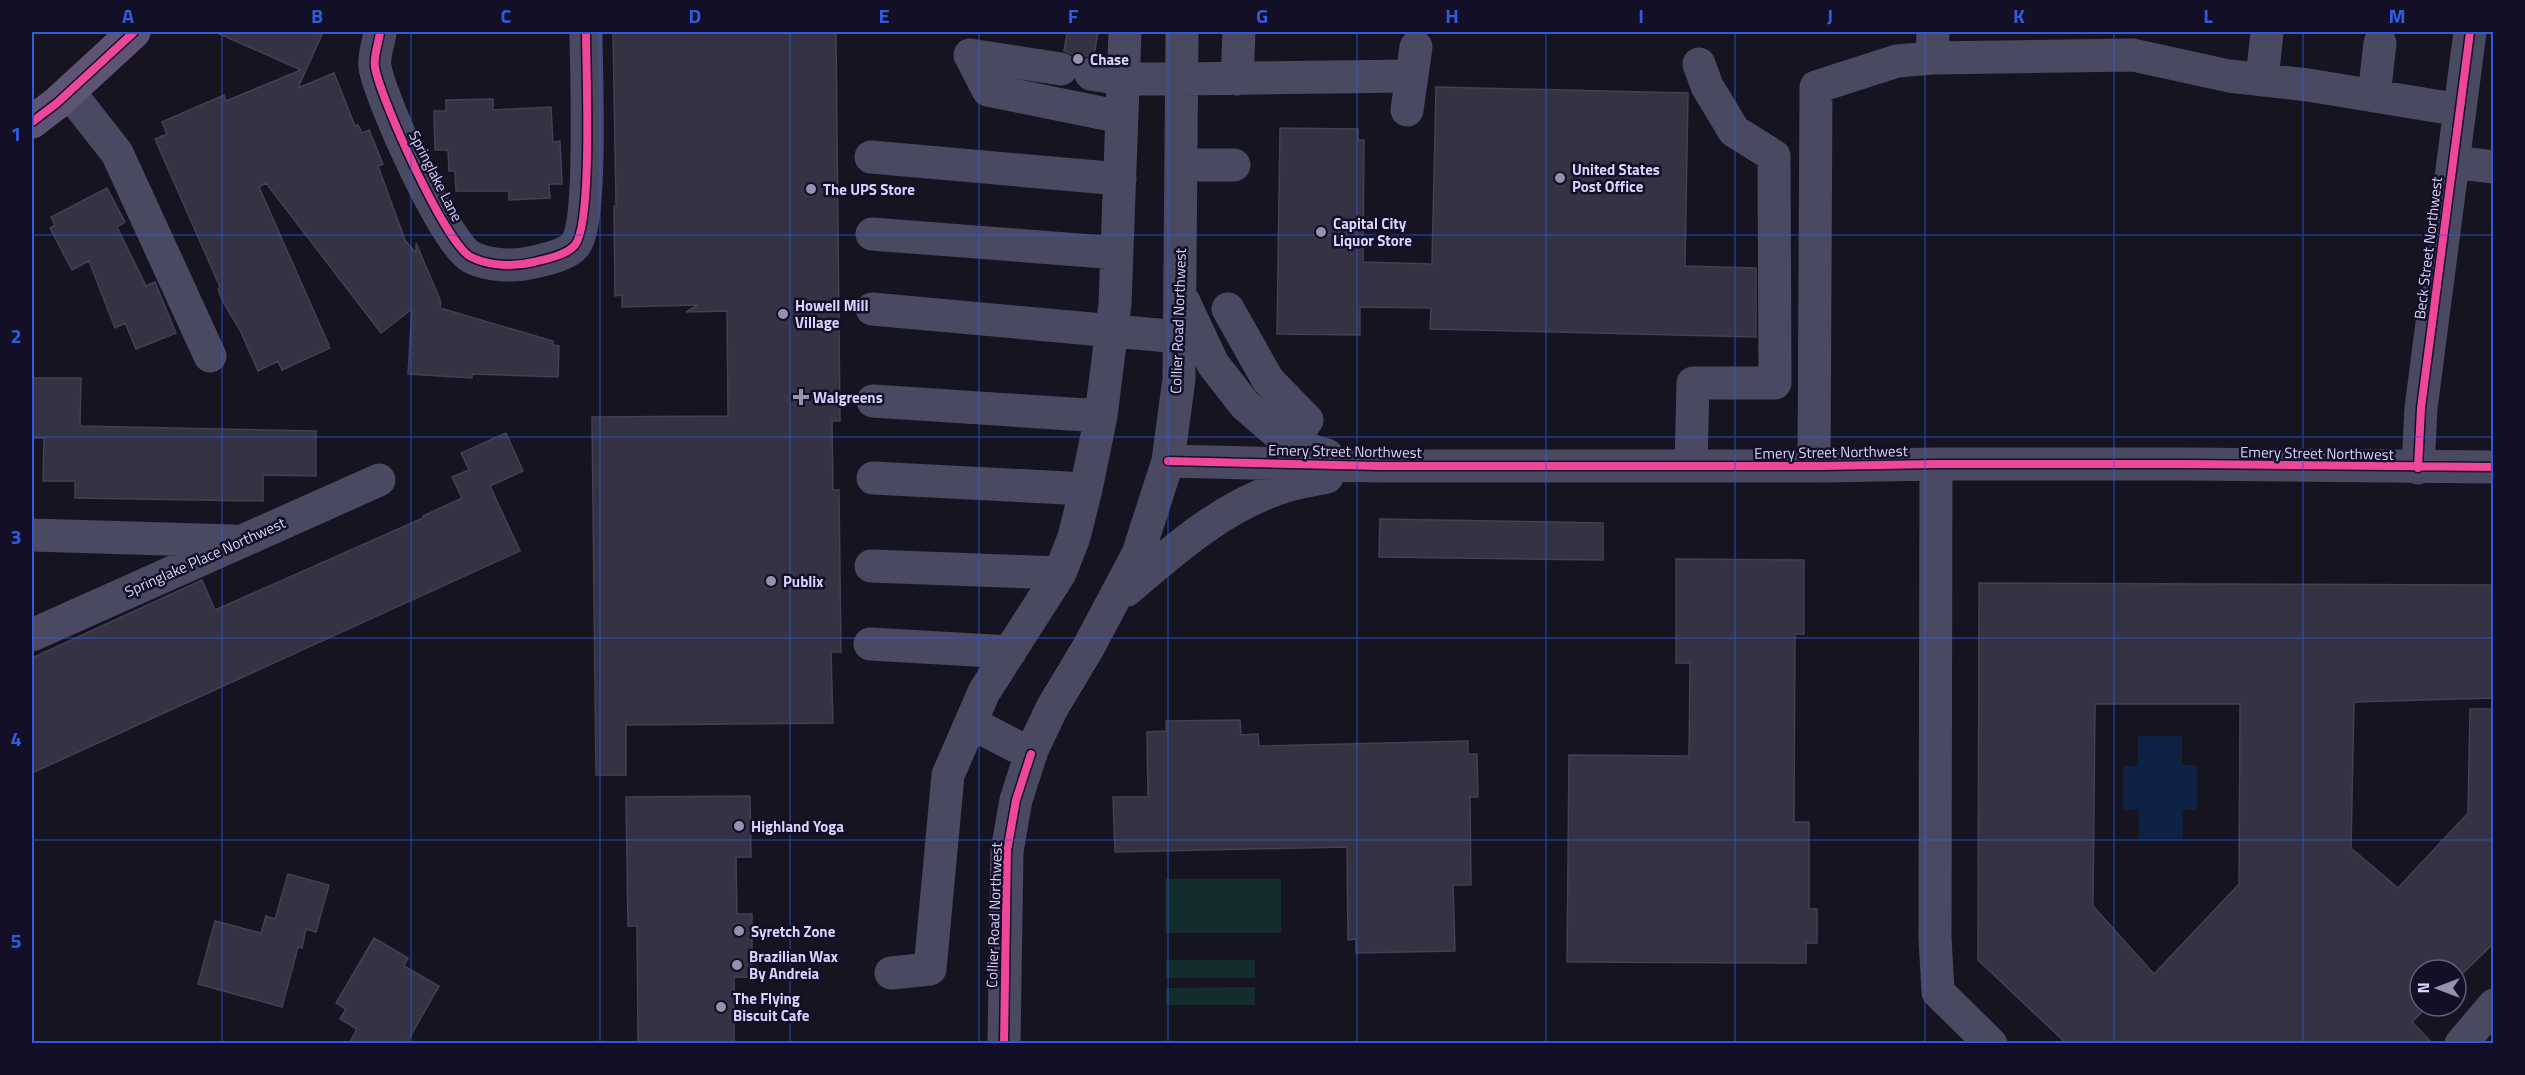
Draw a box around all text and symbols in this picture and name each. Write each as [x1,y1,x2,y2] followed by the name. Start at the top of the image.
[122,0,134,31] text: A
[311,0,323,31] text: B
[501,0,512,31] text: C
[689,0,701,31] text: D
[878,0,890,31] text: E
[1068,0,1079,31] text: F
[1256,0,1268,31] text: G
[1445,0,1459,31] text: H
[1638,0,1644,31] text: I
[1827,0,1833,31] text: J
[2013,0,2025,31] text: K
[2203,0,2213,31] text: L
[2388,0,2406,31] text: M
[1090,48,1129,71] place label: Chase
[1071,52,1085,66] marker: Chase
[10,118,22,149] text: 1
[403,126,469,226] street label: Springlake Lane
[1572,158,1660,198] place label: United States Post Office
[1553,171,1567,185] marker: United States Post Office
[2408,175,2448,321] street label: Beck Street Northwest
[823,178,915,201] place label: The UPS Store
[804,182,818,196] marker: The UPS Store
[1333,212,1412,252] place label: Capital City Liquor Store
[1314,225,1328,239] marker: Capital City Liquor Store
[1164,247,1192,394] street label: Collier Road Northwest
[795,294,869,334] place label: Howell Mill Village
[776,307,790,321] marker: Howell Mill Village
[10,320,22,351] text: 2
[813,386,883,409] place label: Walgreens
[794,390,808,404] marker: Walgreens
[1268,438,1423,464] street label: Emery Street Northwest
[1754,439,1909,465] street label: Emery Street Northwest
[2240,440,2395,466] street label: Emery Street Northwest
[121,511,290,603] street label: Springlake Place Northwest
[10,521,22,552] text: 3
[783,570,823,593] place label: Publix
[764,574,778,588] marker: Publix
[10,723,22,754] text: 4
[751,815,844,838] place label: Highland Yoga
[732,819,746,833] marker: Highland Yoga
[980,841,1008,988] street label: Collier Road Northwest
[751,920,836,943] place label: Syretch Zone
[732,924,746,938] marker: Syretch Zone
[10,925,22,956] text: 5
[749,945,838,985] place label: Brazilian Wax By Andreia
[730,958,744,972] marker: Brazilian Wax By Andreia
[2408,958,2468,1018] north arrow
[2411,982,2435,994] text: N
[733,987,810,1027] place label: The Flying Biscuit Cafe
[714,1000,728,1014] marker: The Flying Biscuit Cafe

